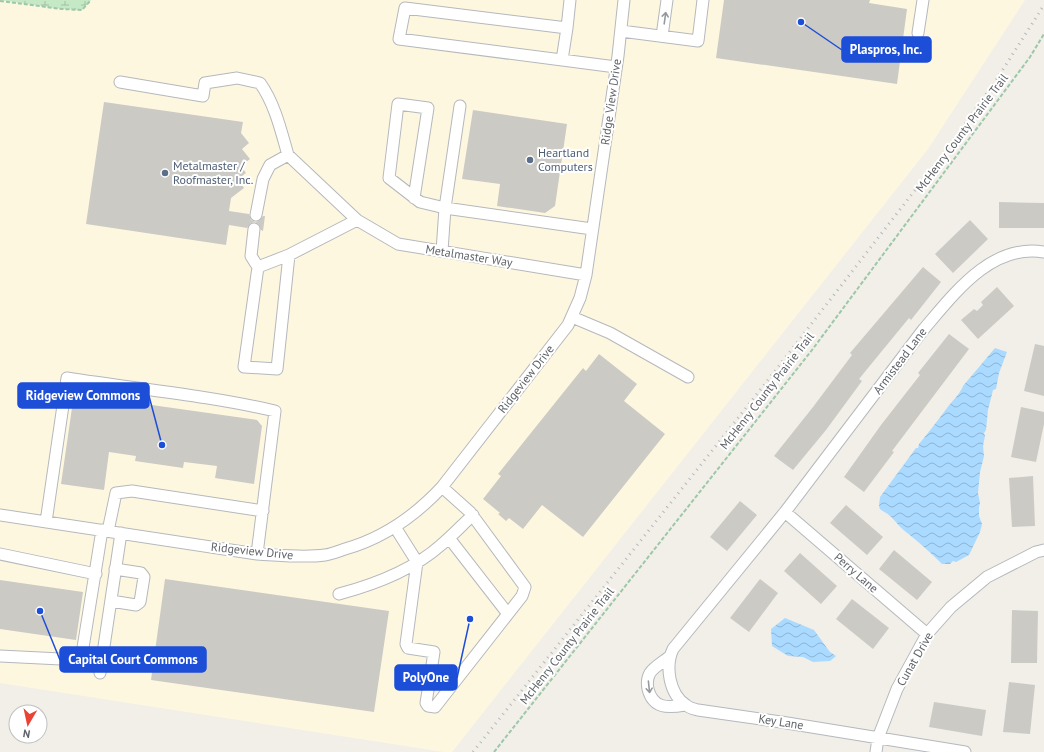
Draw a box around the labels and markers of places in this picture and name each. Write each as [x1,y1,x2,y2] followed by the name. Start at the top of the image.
[842,37,931,62] callout: Plaspros, Inc.
[538,145,593,174] place label: Heartland Computers
[525,155,535,165] marker: Heartland Computers
[173,158,253,187] place label: Metalmaster / Roofmaster, Inc.
[160,168,170,178] marker: Metalmaster / Roofmaster, Inc.
[18,383,149,408] callout: Ridgeview Commons
[60,647,206,672] callout: Capital Court Commons
[395,665,457,690] callout: PolyOne

